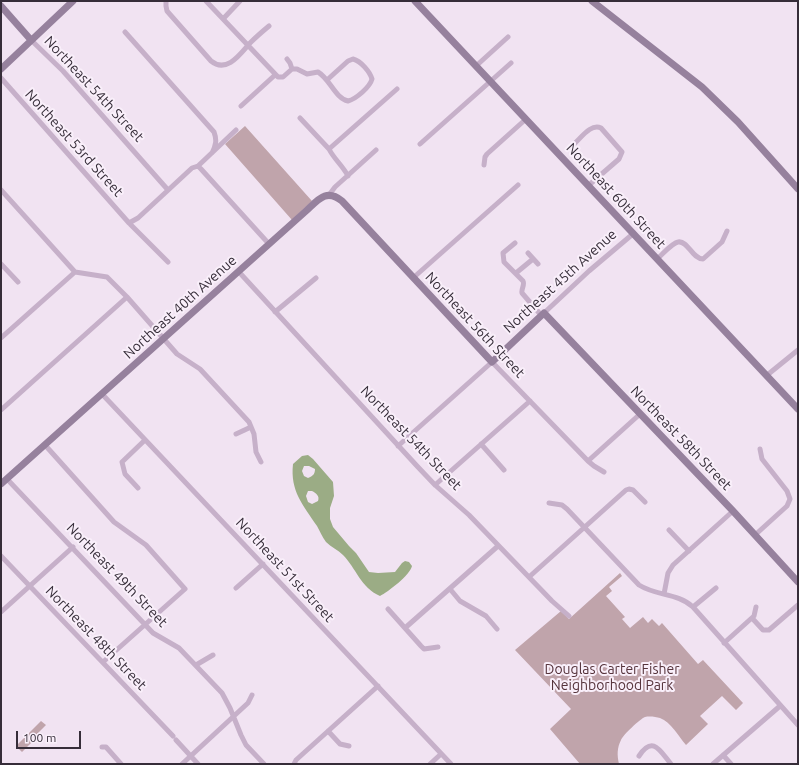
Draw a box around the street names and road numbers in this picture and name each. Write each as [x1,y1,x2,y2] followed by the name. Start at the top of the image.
[41,33,147,145] street label: Northeast 54th Street
[21,86,127,200] street label: Northeast 53rd Street
[563,140,669,252] street label: Northeast 60th Street
[500,226,620,336] street label: Northeast 45th Avenue
[120,252,240,362] street label: Northeast 40th Avenue
[422,269,528,381] street label: Northeast 56th Street
[357,382,465,494] street label: Northeast 54th Street
[627,382,735,494] street label: Northeast 58th Street
[232,514,338,626] street label: Northeast 51st Street
[63,519,171,631] street label: Northeast 49th Street
[42,582,150,694] street label: Northeast 48th Street

